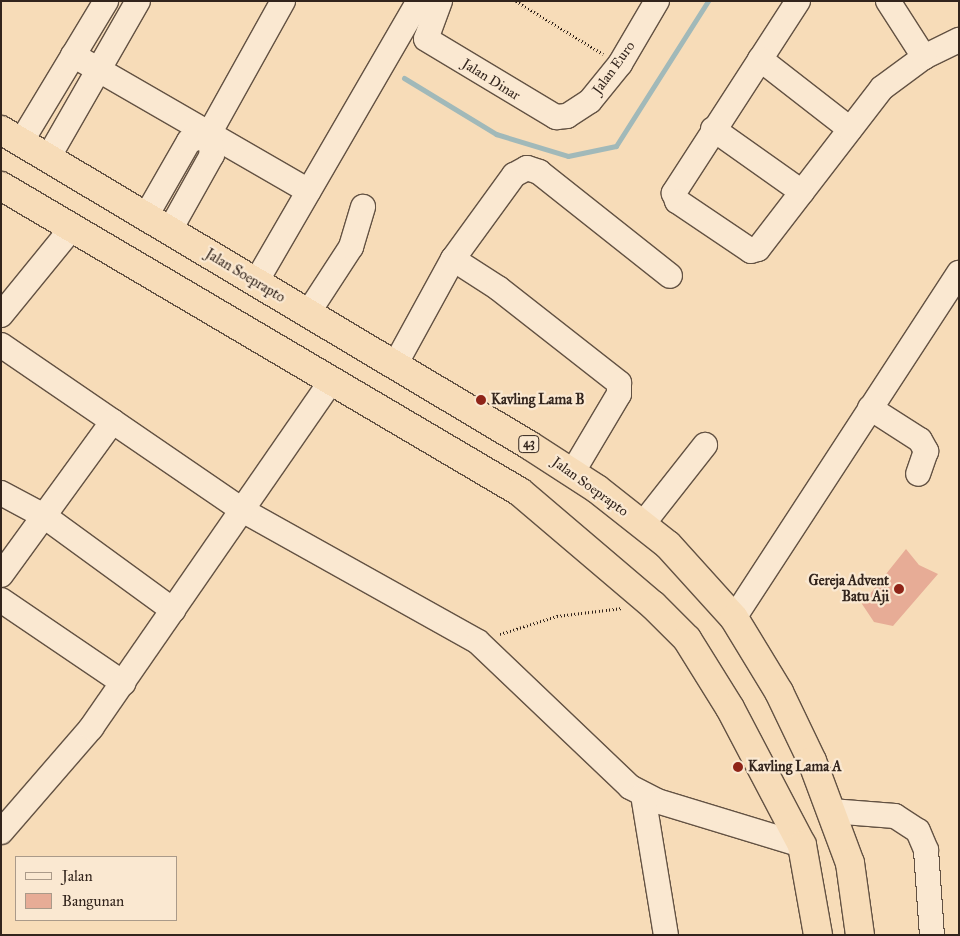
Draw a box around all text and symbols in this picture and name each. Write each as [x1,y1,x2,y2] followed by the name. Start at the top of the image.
[589,38,639,98] street label: Jalan Euro
[459,56,523,104] street label: Jalan Dinar
[202,246,288,306] street label: Jalan Soeprapto
[491,392,584,408] place label: Kavling Lama B
[475,394,487,406] marker: Kavling Lama B
[518,434,540,454] road number: 43
[549,454,631,520] street label: Jalan Soeprapto
[808,573,889,606] place label: Gereja Advent Batu Aji
[893,583,905,595] marker: Gereja Advent Batu Aji
[748,759,842,775] place label: Kavling Lama A
[732,761,744,773] marker: Kavling Lama A
[15,856,178,921] legend
[62,867,93,885] text: Jalan
[62,892,124,910] text: Bangunan

